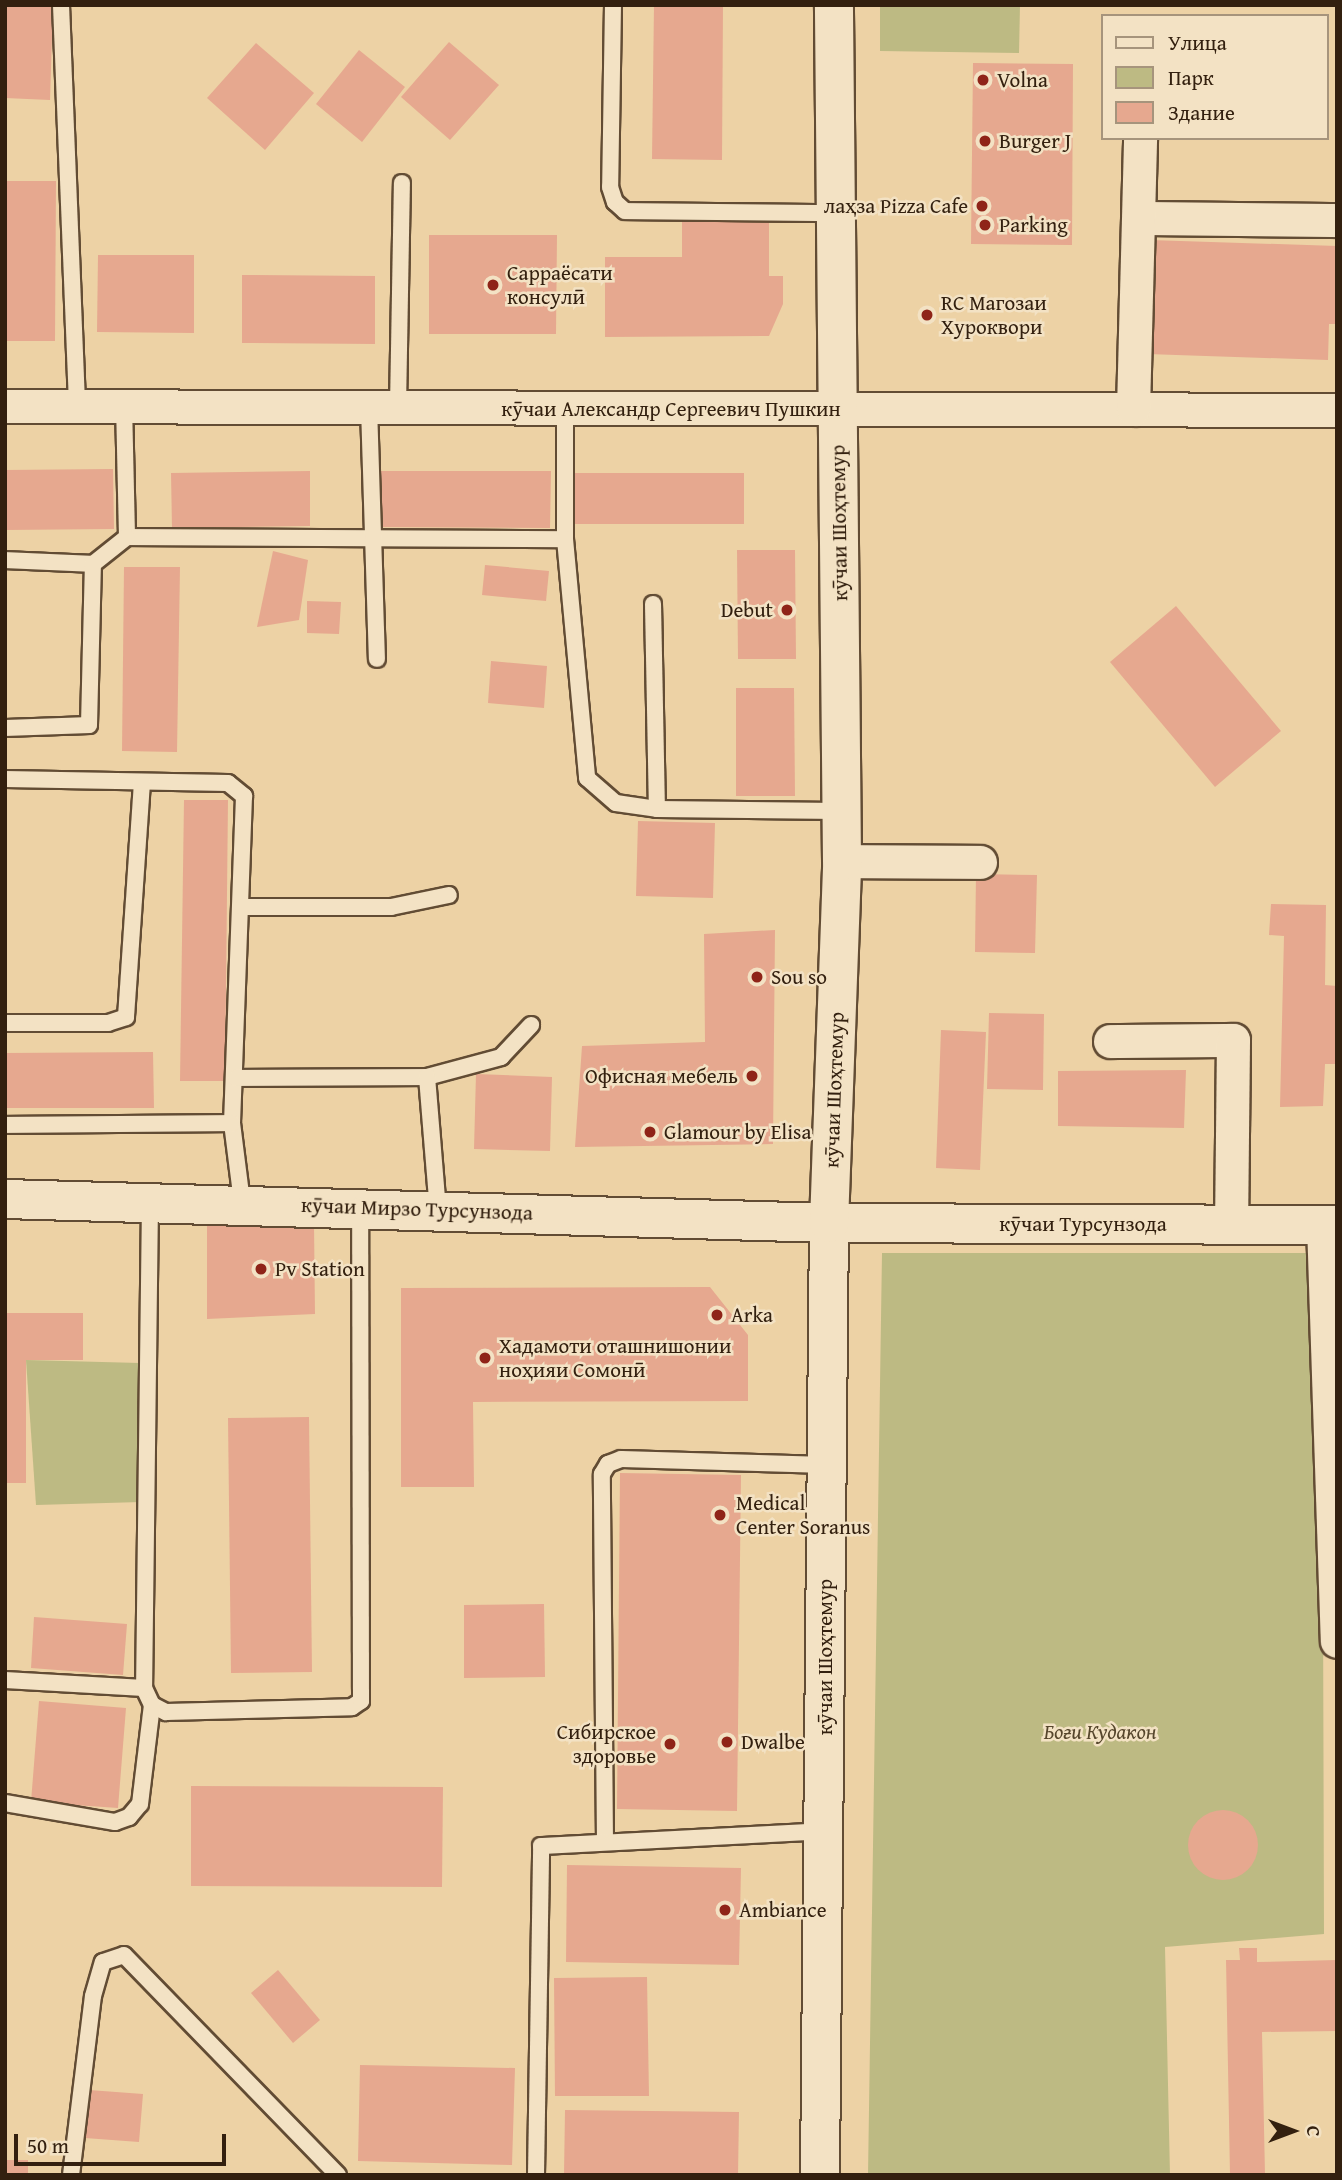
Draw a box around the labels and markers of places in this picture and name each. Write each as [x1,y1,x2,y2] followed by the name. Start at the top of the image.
[997,67,1048,93] place label: Volna
[975,72,991,88] marker: Volna
[999,128,1071,154] place label: Burger J
[977,133,993,149] marker: Burger J
[824,193,968,219] place label: лаҳза Pizza Cafe
[974,198,990,214] marker: лаҳза Pizza Cafe
[999,212,1068,238] place label: Parking
[977,217,993,233] marker: Parking
[507,260,613,310] place label: Сарраёсати консулӣ
[485,277,501,293] marker: Сарраёсати консулӣ
[941,290,1047,340] place label: RC Магозаи Хуроквори
[919,307,935,323] marker: RC Магозаи Хуроквори
[721,597,773,623] place label: Debut
[779,602,795,618] marker: Debut
[771,964,827,990] place label: Sou so
[749,969,765,985] marker: Sou so
[585,1063,738,1089] place label: Офисная мебель
[744,1068,760,1084] marker: Офисная мебель
[664,1119,811,1145] place label: Glamour by Elisa
[642,1124,658,1140] marker: Glamour by Elisa
[275,1256,365,1282] place label: Pv Station
[253,1261,269,1277] marker: Pv Station
[731,1302,773,1328] place label: Arka
[709,1307,725,1323] marker: Arka
[499,1333,732,1383] place label: Хадамоти оташнишонии ноҳияи Сомонӣ
[477,1350,493,1366] marker: Хадамоти оташнишонии ноҳияи Сомонӣ
[736,1490,870,1540] place label: Medical Center Soranus
[710,1505,730,1525] marker: Medical Center Soranus
[557,1719,656,1769] place label: Сибирское здоровье
[741,1729,805,1755] place label: Dwalbe
[719,1734,735,1750] marker: Dwalbe
[662,1736,678,1752] marker: Сибирское здоровье
[739,1897,827,1923] place label: Ambiance
[717,1902,733,1918] marker: Ambiance

